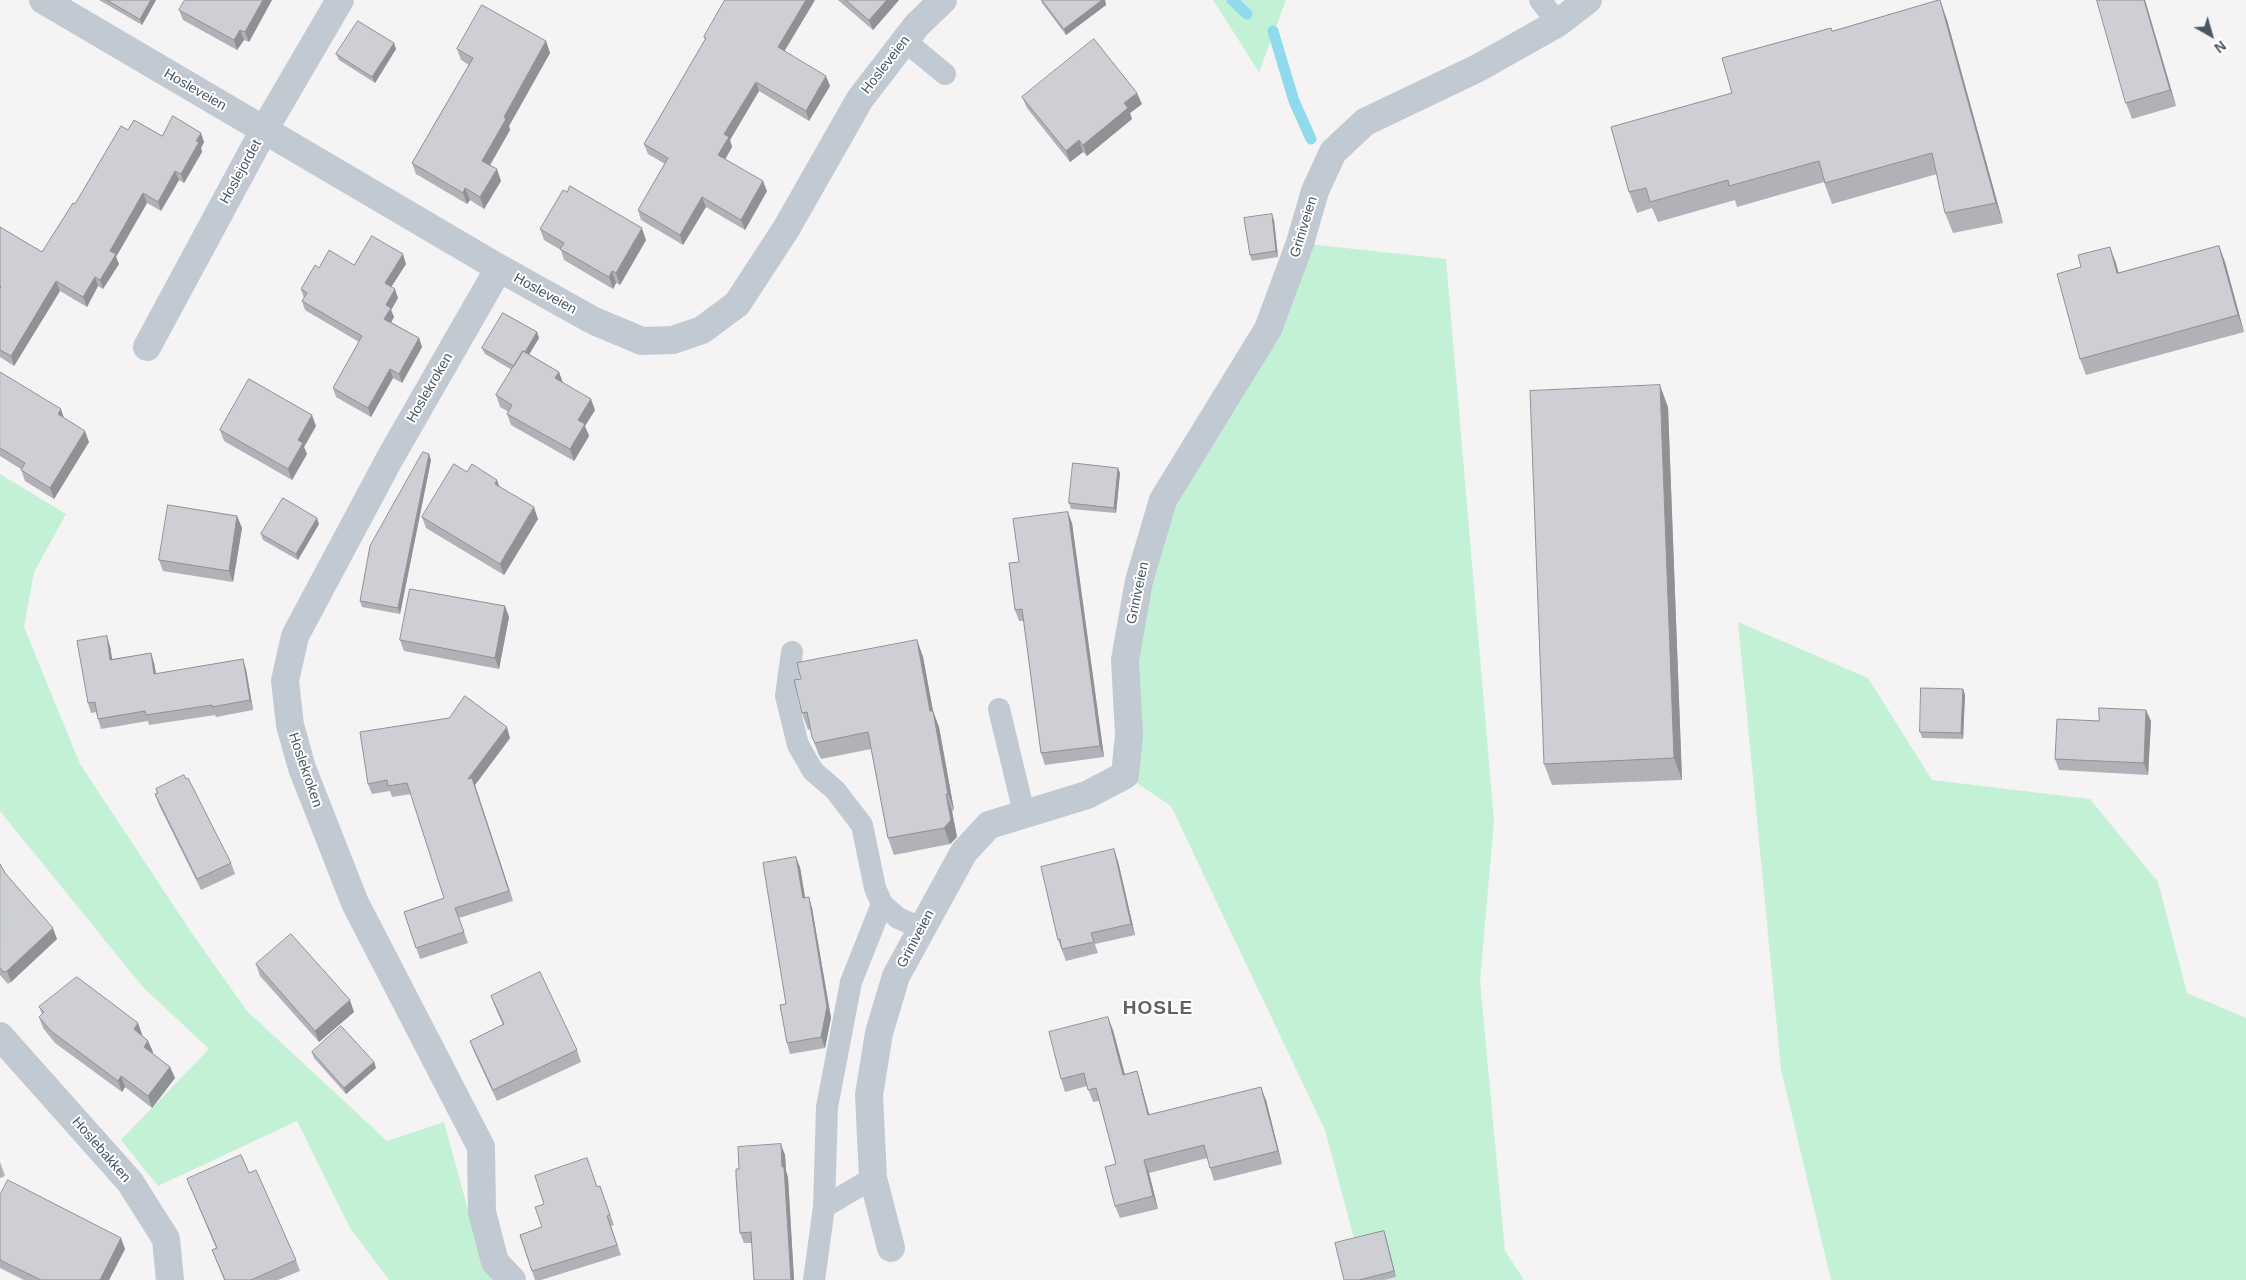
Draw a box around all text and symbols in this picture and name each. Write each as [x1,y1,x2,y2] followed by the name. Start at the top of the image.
[2186,10,2236,60] north arrow
[858,33,914,97] street label: Hosleveien
[2211,37,2229,56] text: N
[161,65,229,115] street label: Hosleveien
[216,137,266,207] street label: Hoslejordet
[1287,194,1321,260] street label: Griniveien
[511,270,579,318] street label: Hosleveien
[403,350,457,426] street label: Hoslekroken
[1123,560,1153,626] street label: Griniveien
[284,730,326,810] street label: Hoslekroken
[894,907,938,971] street label: Griniveien
[1122,998,1194,1020] district label: HOSLE
[68,1114,134,1186] street label: Hoslebakken

